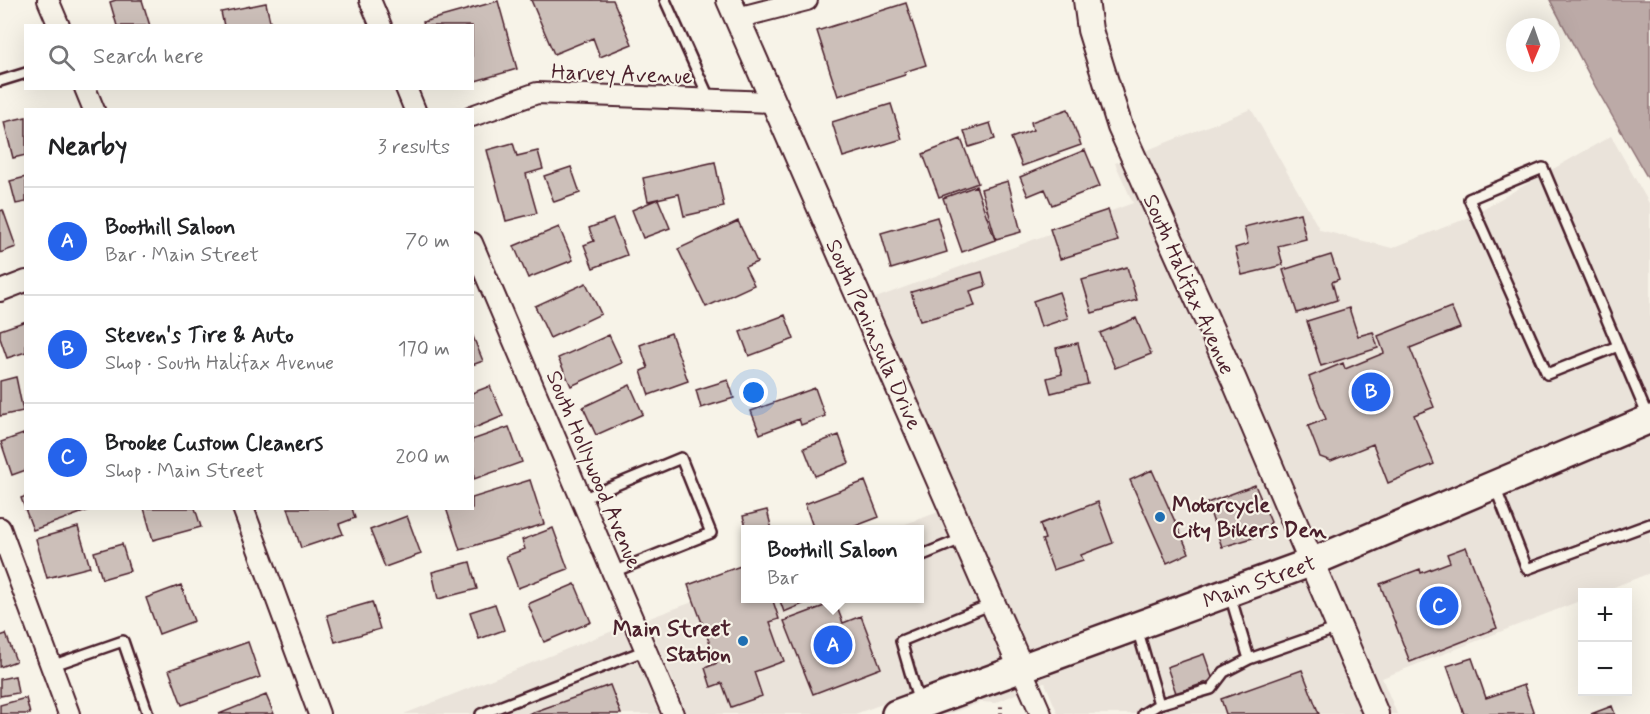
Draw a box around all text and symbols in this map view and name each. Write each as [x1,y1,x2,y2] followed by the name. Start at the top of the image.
[1506,18,1560,72] north arrow
[24,24,474,90] search box
[45,41,78,74] icon: search
[93,43,204,71] text: Search here
[551,59,693,91] street label: Harvey Avenue
[48,130,127,164] text: Nearby
[378,134,450,161] text: 3 results
[1136,190,1241,379] street label: South Halifax Avenue
[105,214,236,242] text: Boothill Saloon
[61,228,74,255] text: A
[405,228,450,255] text: 70 m
[819,235,928,434] street label: South Peninsula Drive
[105,242,259,269] text: Bar · Main Street
[105,322,294,350] text: Steven's Tire & Auto
[61,336,74,363] text: B
[398,336,450,363] text: 170 m
[105,350,334,377] text: Shop · South Halifax Avenue
[539,367,648,573] street label: South Hollywood Avenue
[1352,370,1390,414] pin: B
[739,378,768,407] your location
[105,430,323,458] text: Brooke Custom Cleaners
[60,444,75,471] text: C
[395,444,450,471] text: 200 m
[105,458,265,485] text: Shop · Main Street
[1172,492,1327,545] place label: Motorcycle City Bikers Den
[1153,510,1167,524] marker: Motorcycle City Bikers Den
[741,525,924,603] popup
[767,537,898,565] text: Boothill Saloon
[1199,550,1320,616] street label: Main Street
[767,565,798,592] text: Bar
[1420,584,1458,628] pin: C
[1578,588,1632,696] map controls
[1578,588,1632,642] button: +
[613,616,732,669] place label: Main Street Station
[814,622,852,668] pin: A
[736,634,750,648] marker: Main Street Station
[1578,642,1632,696] button: −

